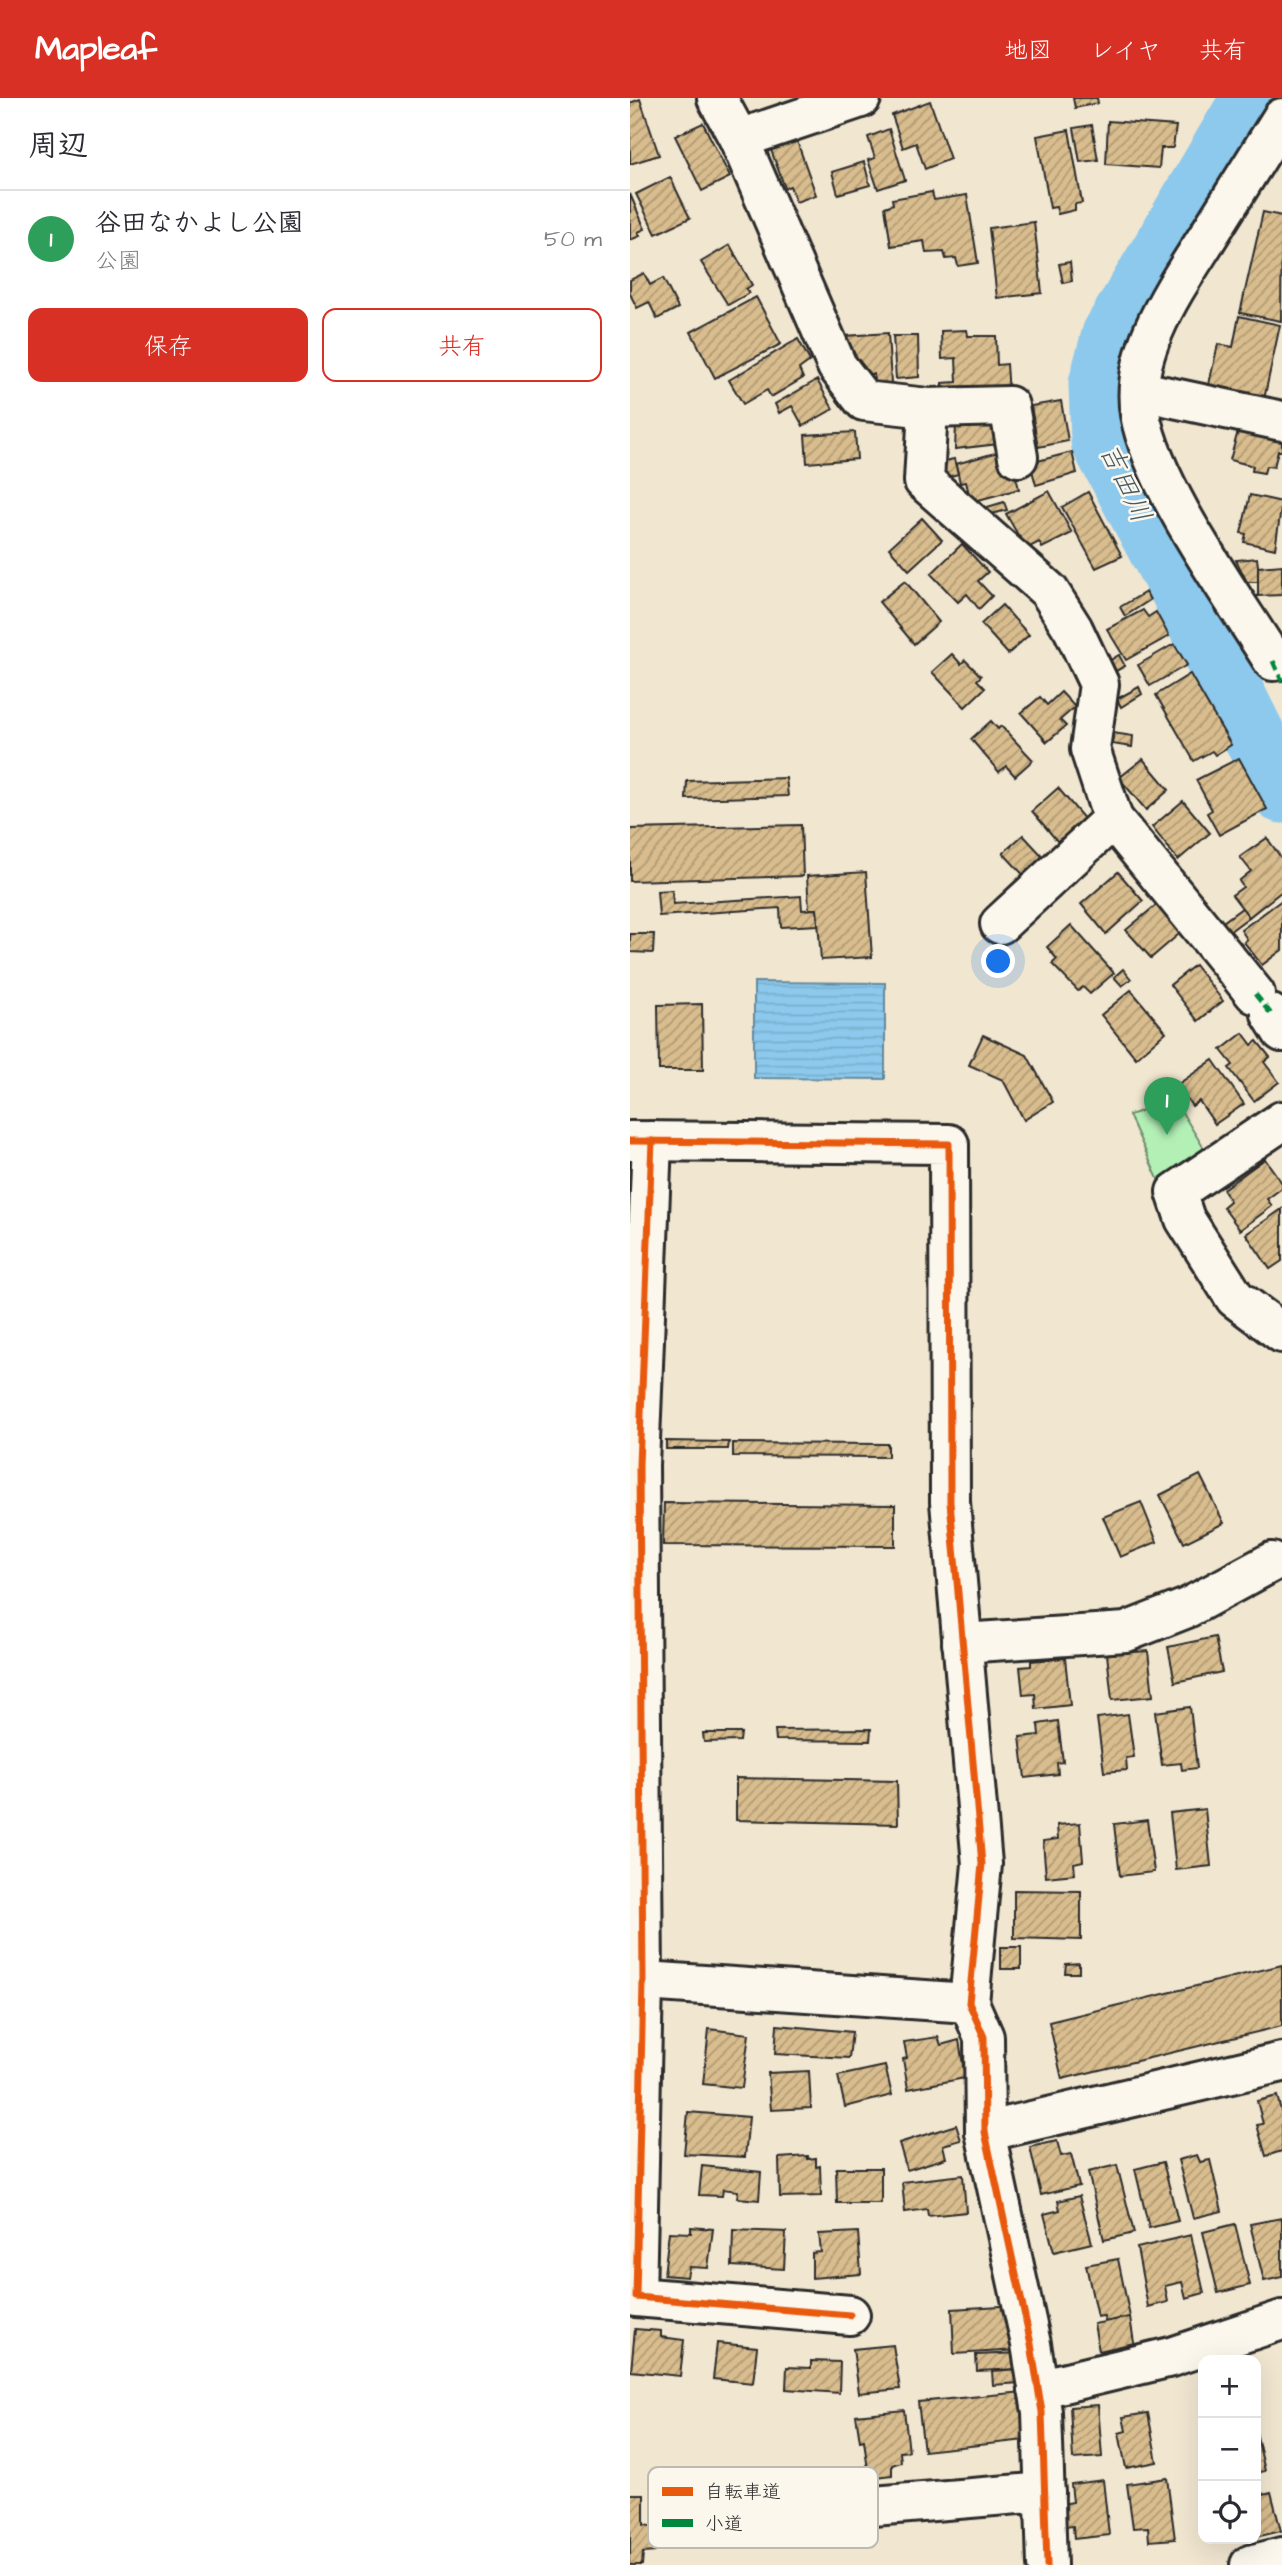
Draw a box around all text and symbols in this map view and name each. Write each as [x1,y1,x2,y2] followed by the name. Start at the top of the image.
[35,26,157,72] text: Mapleaf
[1004,34,1052,68] text: 地図
[1090,34,1161,68] text: レイヤ
[1199,34,1247,68] text: 共有
[28,125,88,167] text: 周辺
[95,205,304,241] text: 谷田なかよし公園
[50,223,52,255] text: 1
[544,223,602,255] text: 50 m
[95,245,141,277] text: 公園
[28,308,308,382] button: 保存
[322,308,602,382] button: 共有
[1090,437,1160,529] water label: 吉田川
[981,944,1015,978] your location
[1144,1077,1190,1135] pin: 1
[1198,2355,1261,2544] map controls
[1198,2355,1261,2418] button: +
[1198,2418,1261,2481] button: −
[648,2467,878,2548] legend
[705,2479,781,2506] text: 自転車道
[1198,2481,1261,2544] button: locate
[705,2511,743,2538] text: 小道

